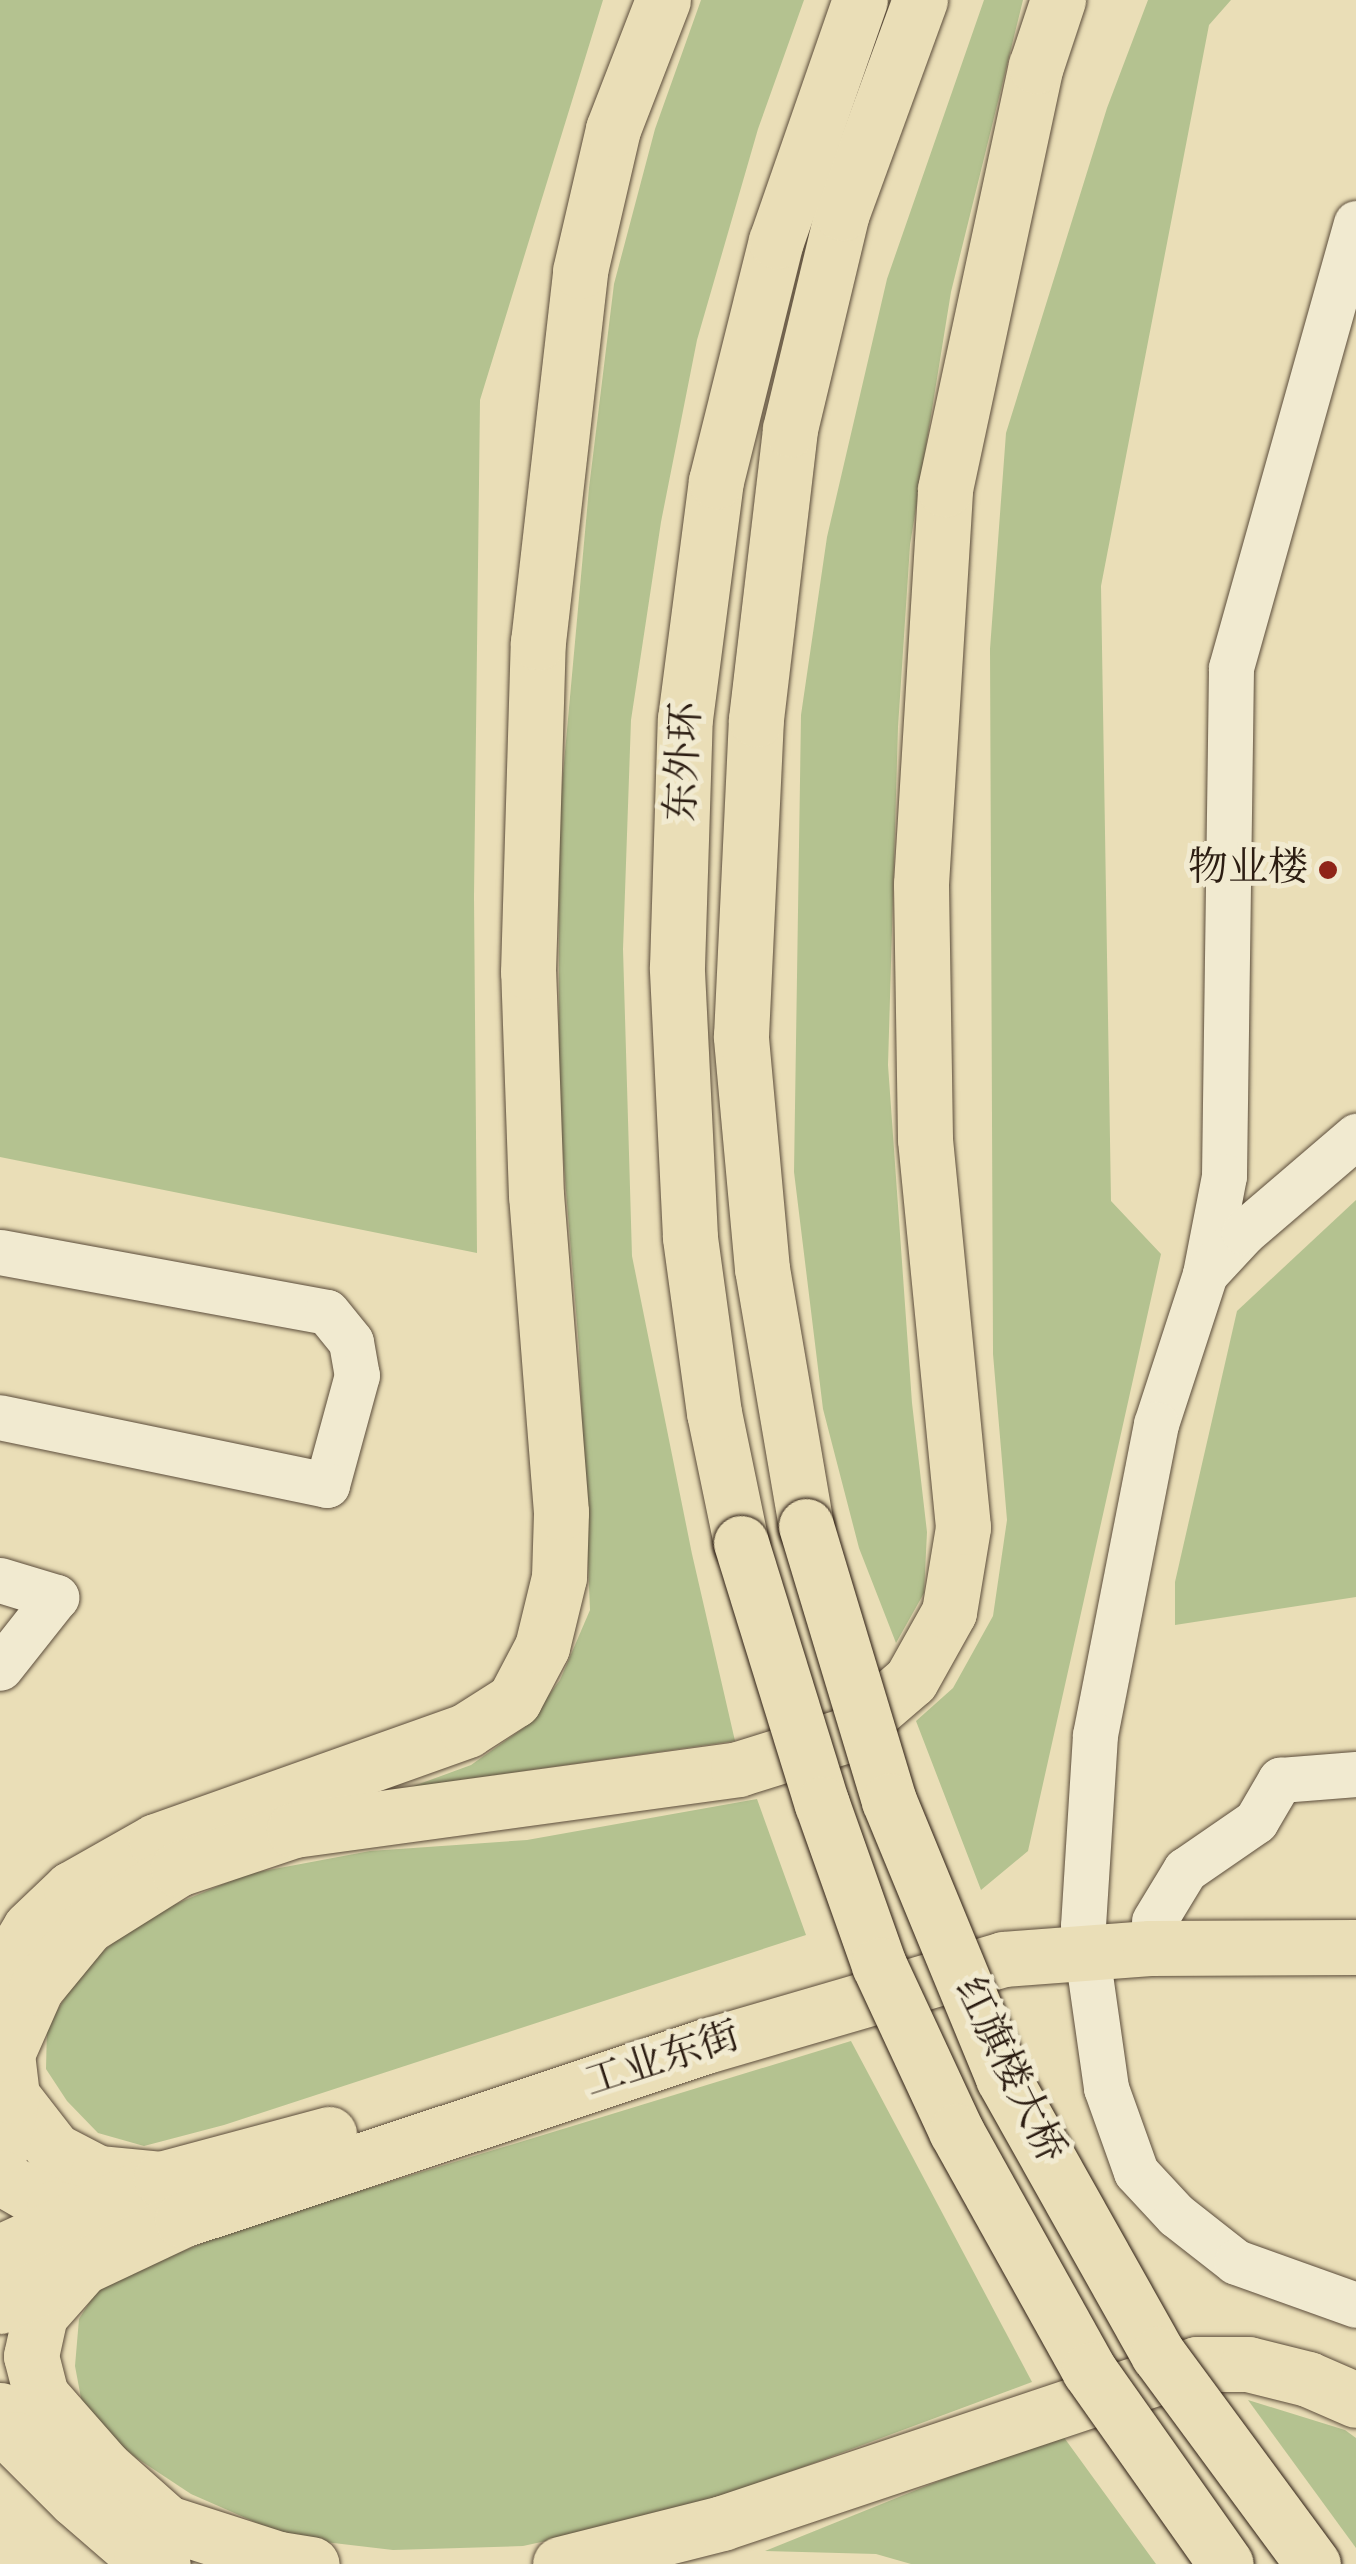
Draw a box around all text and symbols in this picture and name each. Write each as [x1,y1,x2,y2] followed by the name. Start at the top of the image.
[659,701,713,823] street label: 东外环
[1188,846,1308,894] place label: 物业楼
[1317,859,1339,881] marker: 物业楼
[943,1971,1073,2171] street label: 红旗楼大桥
[579,2013,747,2109] street label: 工业东街

